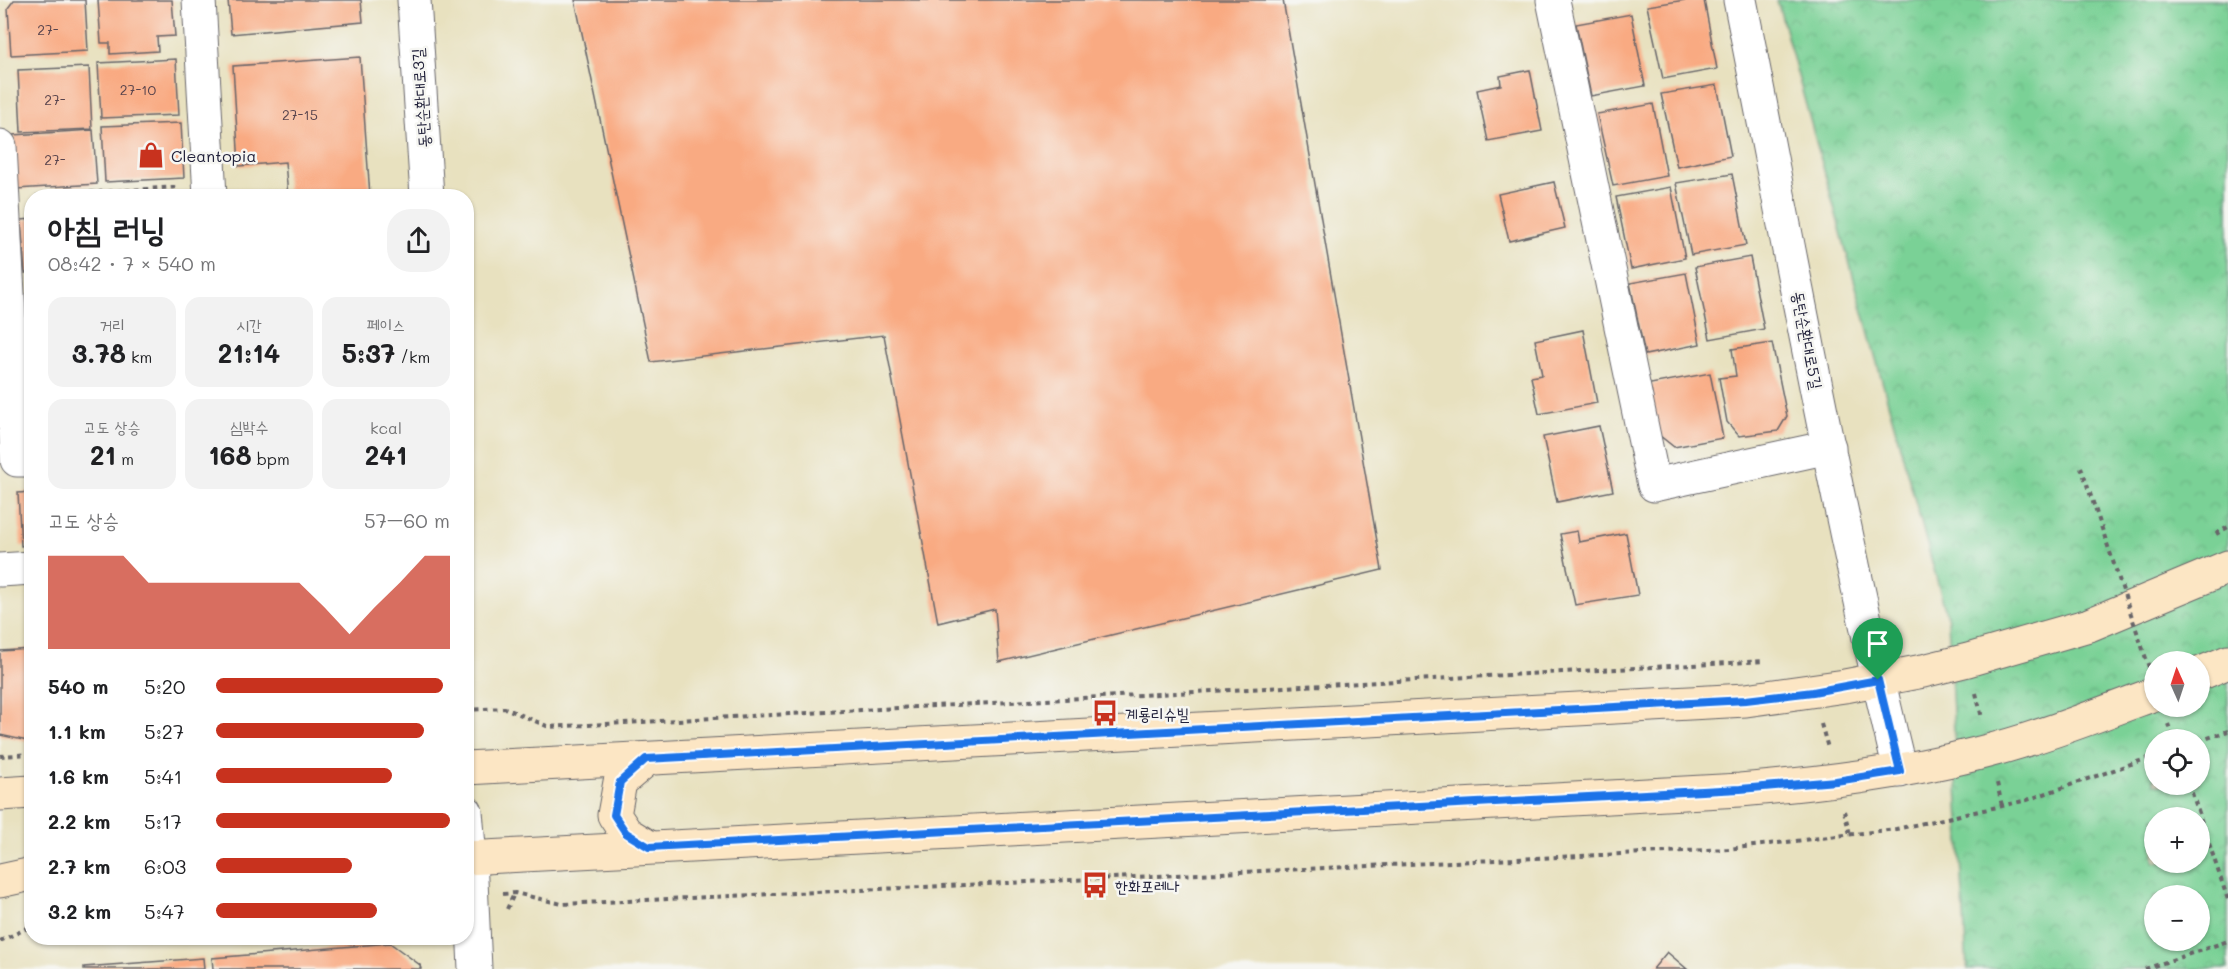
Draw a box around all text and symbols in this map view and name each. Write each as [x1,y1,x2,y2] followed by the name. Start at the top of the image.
[37,20,59,39] house number: 27-
[406,48,434,148] street label: 동탄순환대로3길
[120,80,157,99] house number: 27-10
[44,90,66,109] house number: 27-
[282,105,318,124] house number: 27-15
[136,140,166,170] shop icon: Cleantopia
[171,145,256,166] place label: Cleantopia
[44,150,66,169] house number: 27-
[48,206,166,249] text: 아침 러닝
[387,209,450,272] button: share
[48,250,216,276] text: 08:42 · 7 × 540 m
[1788,289,1828,391] street label: 동탄순환대로5길
[99,314,125,335] text: 거리
[236,314,262,335] text: 시간
[367,314,405,335] text: 페이스
[72,336,126,370] text: 3.78
[218,336,280,370] text: 21:14
[342,336,395,370] text: 5:37
[126,346,152,367] text: km
[395,346,430,367] text: /km
[84,416,140,437] text: 고도 상승
[230,416,268,437] text: 심박수
[370,417,402,438] text: kcal
[90,438,116,472] text: 21
[208,438,252,472] text: 168
[365,438,407,472] text: 241
[116,448,134,469] text: m
[252,448,290,469] text: bpm
[48,507,119,533] text: 고도 상승
[364,507,450,533] text: 57–60 m
[1852,618,1903,680] pin
[1861,627,1894,660] icon: arrive
[2144,651,2210,717] north arrow
[2144,651,2210,951] map controls
[48,673,108,699] text: 540 m
[144,673,185,699] text: 5:20
[1090,698,1120,728] bus stop icon: 계룡리슈빌
[1125,703,1190,724] place label: 계룡리슈빌
[48,718,106,744] text: 1.1 km
[144,718,184,744] text: 5:27
[2144,729,2210,795] button: locate
[48,763,109,789] text: 1.6 km
[144,763,183,789] text: 5:41
[2144,807,2210,873] button: +
[48,808,110,834] text: 2.2 km
[144,808,182,834] text: 5:17
[48,853,110,879] text: 2.7 km
[144,853,186,879] text: 6:03
[1080,870,1110,900] bus stop icon: 한화포레나
[1115,875,1180,896] place label: 한화포레나
[2144,885,2210,951] button: −
[48,898,111,924] text: 3.2 km
[144,898,185,924] text: 5:47

